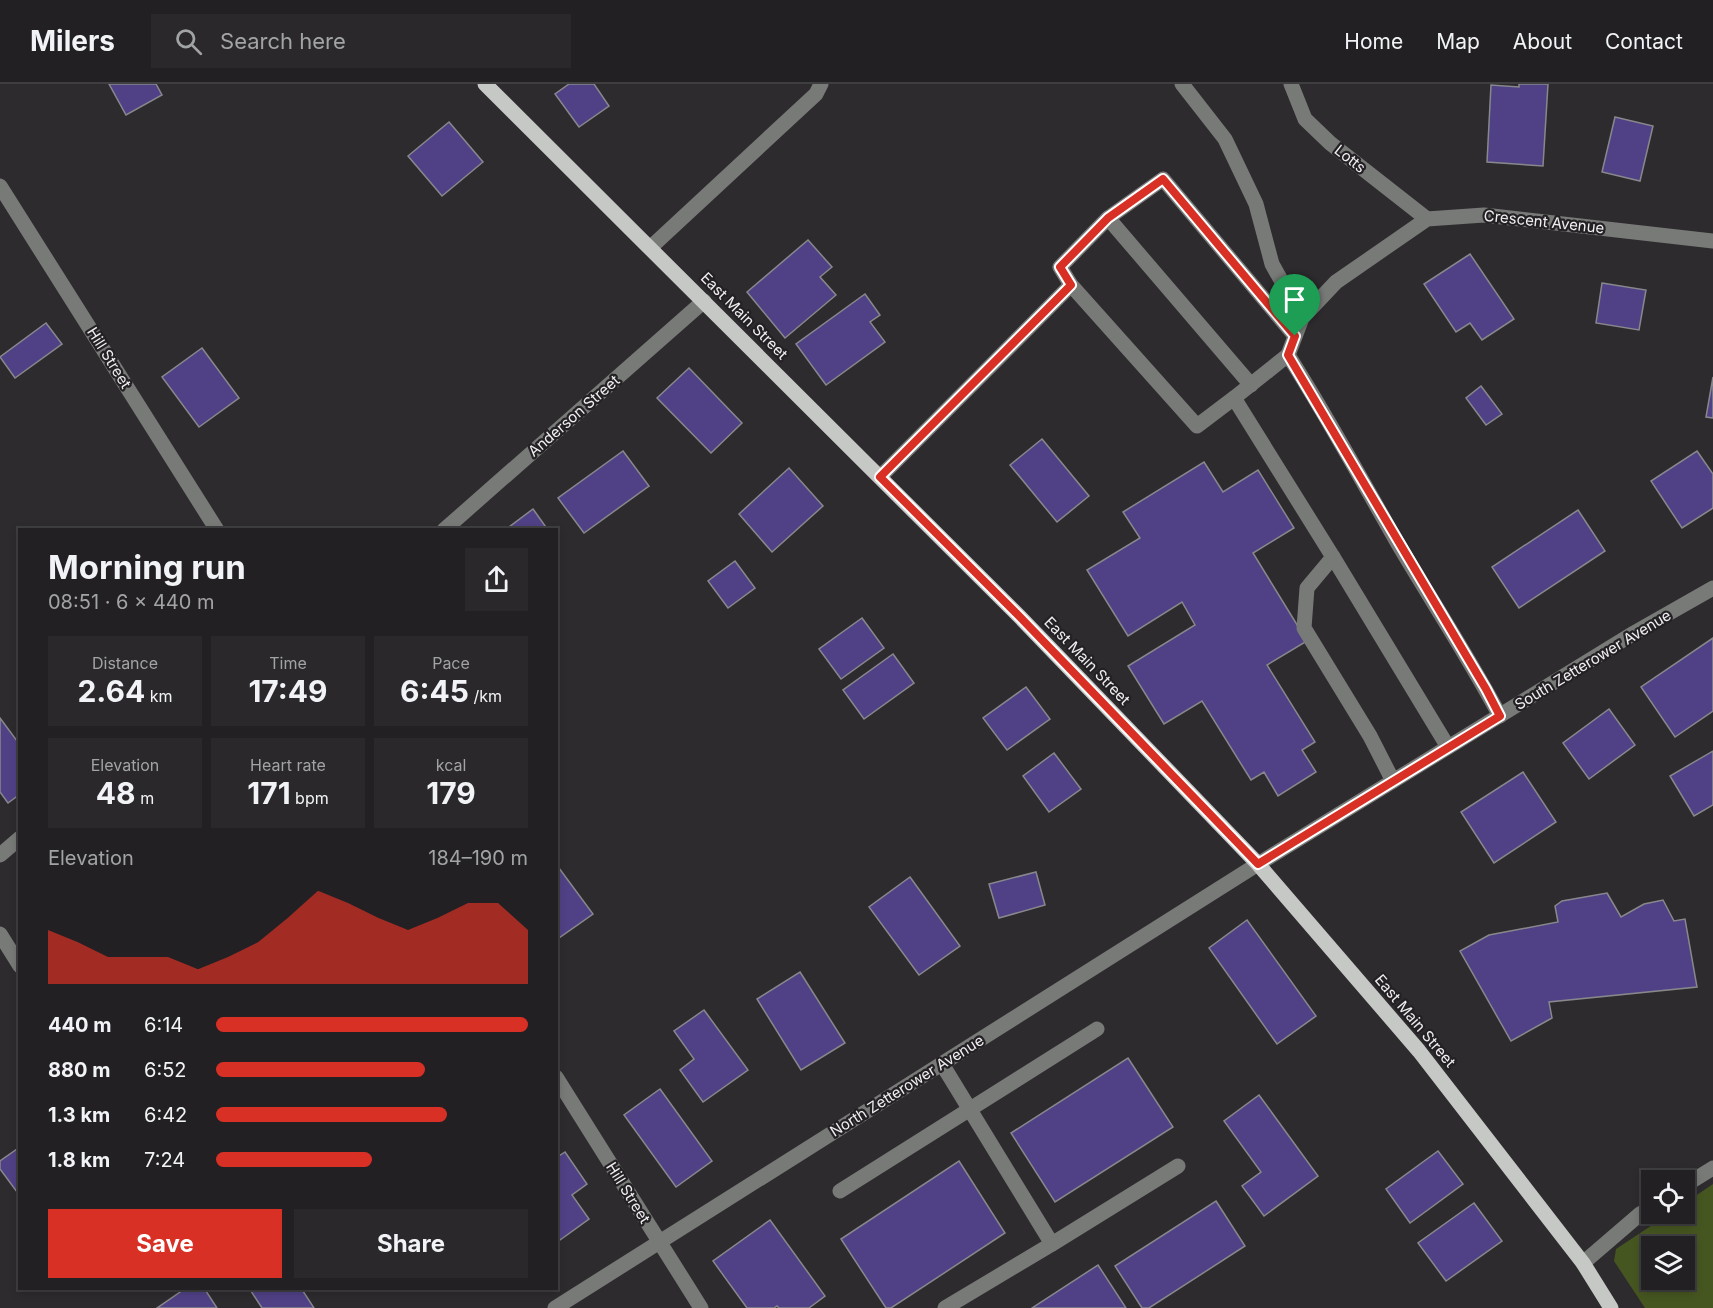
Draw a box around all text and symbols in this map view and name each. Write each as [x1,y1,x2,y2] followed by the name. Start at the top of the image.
[151,14,571,68] search box
[30,24,115,58] text: Milers
[172,25,205,58] icon: search
[220,28,346,54] text: Search here
[1344,29,1403,54] text: Home
[1436,29,1480,54] text: Map
[1513,29,1572,54] text: About
[1605,29,1683,54] text: Contact
[1331,140,1370,177] street label: Lotts
[1483,206,1605,237] street label: Crescent Avenue
[697,268,792,363] street label: East Main Street
[1269,274,1320,336] pin
[1278,283,1311,316] icon: arrive
[83,324,136,392] street label: Hill Street
[524,371,623,461] street label: Anderson Street
[48,547,246,587] text: Morning run
[465,548,528,611] button: share
[48,590,215,614] text: 08:51 · 6 × 440 m
[1511,605,1674,714] street label: South Zetterower Avenue
[1040,613,1134,709] street label: East Main Street
[92,653,158,673] text: Distance
[269,653,307,673] text: Time
[432,653,470,673] text: Pace
[77,673,145,709] text: 2.64
[248,673,328,709] text: 17:49
[400,673,469,709] text: 6:45
[145,686,173,706] text: km
[469,686,502,706] text: /km
[91,755,159,775] text: Elevation
[250,755,326,775] text: Heart rate
[436,755,466,775] text: kcal
[96,775,136,811] text: 48
[247,775,291,811] text: 171
[426,775,476,811] text: 179
[136,788,154,808] text: m
[291,788,329,808] text: bpm
[48,846,134,870] text: Elevation
[428,846,528,870] text: 184–190 m
[1371,970,1460,1071] street label: East Main Street
[48,1013,112,1037] text: 440 m
[144,1013,183,1037] text: 6:14
[826,1030,987,1141] street label: North Zetterower Avenue
[48,1058,111,1082] text: 880 m
[144,1058,187,1082] text: 6:52
[48,1103,110,1127] text: 1.3 km
[144,1103,187,1127] text: 6:42
[48,1148,110,1172] text: 1.8 km
[144,1148,185,1172] text: 7:24
[602,1159,655,1227] street label: Hill Street
[1641,1170,1695,1290] map controls
[1641,1170,1695,1224] button: locate
[48,1209,282,1278] button: Save
[294,1209,528,1278] button: Share
[1641,1236,1695,1290] button: layers

